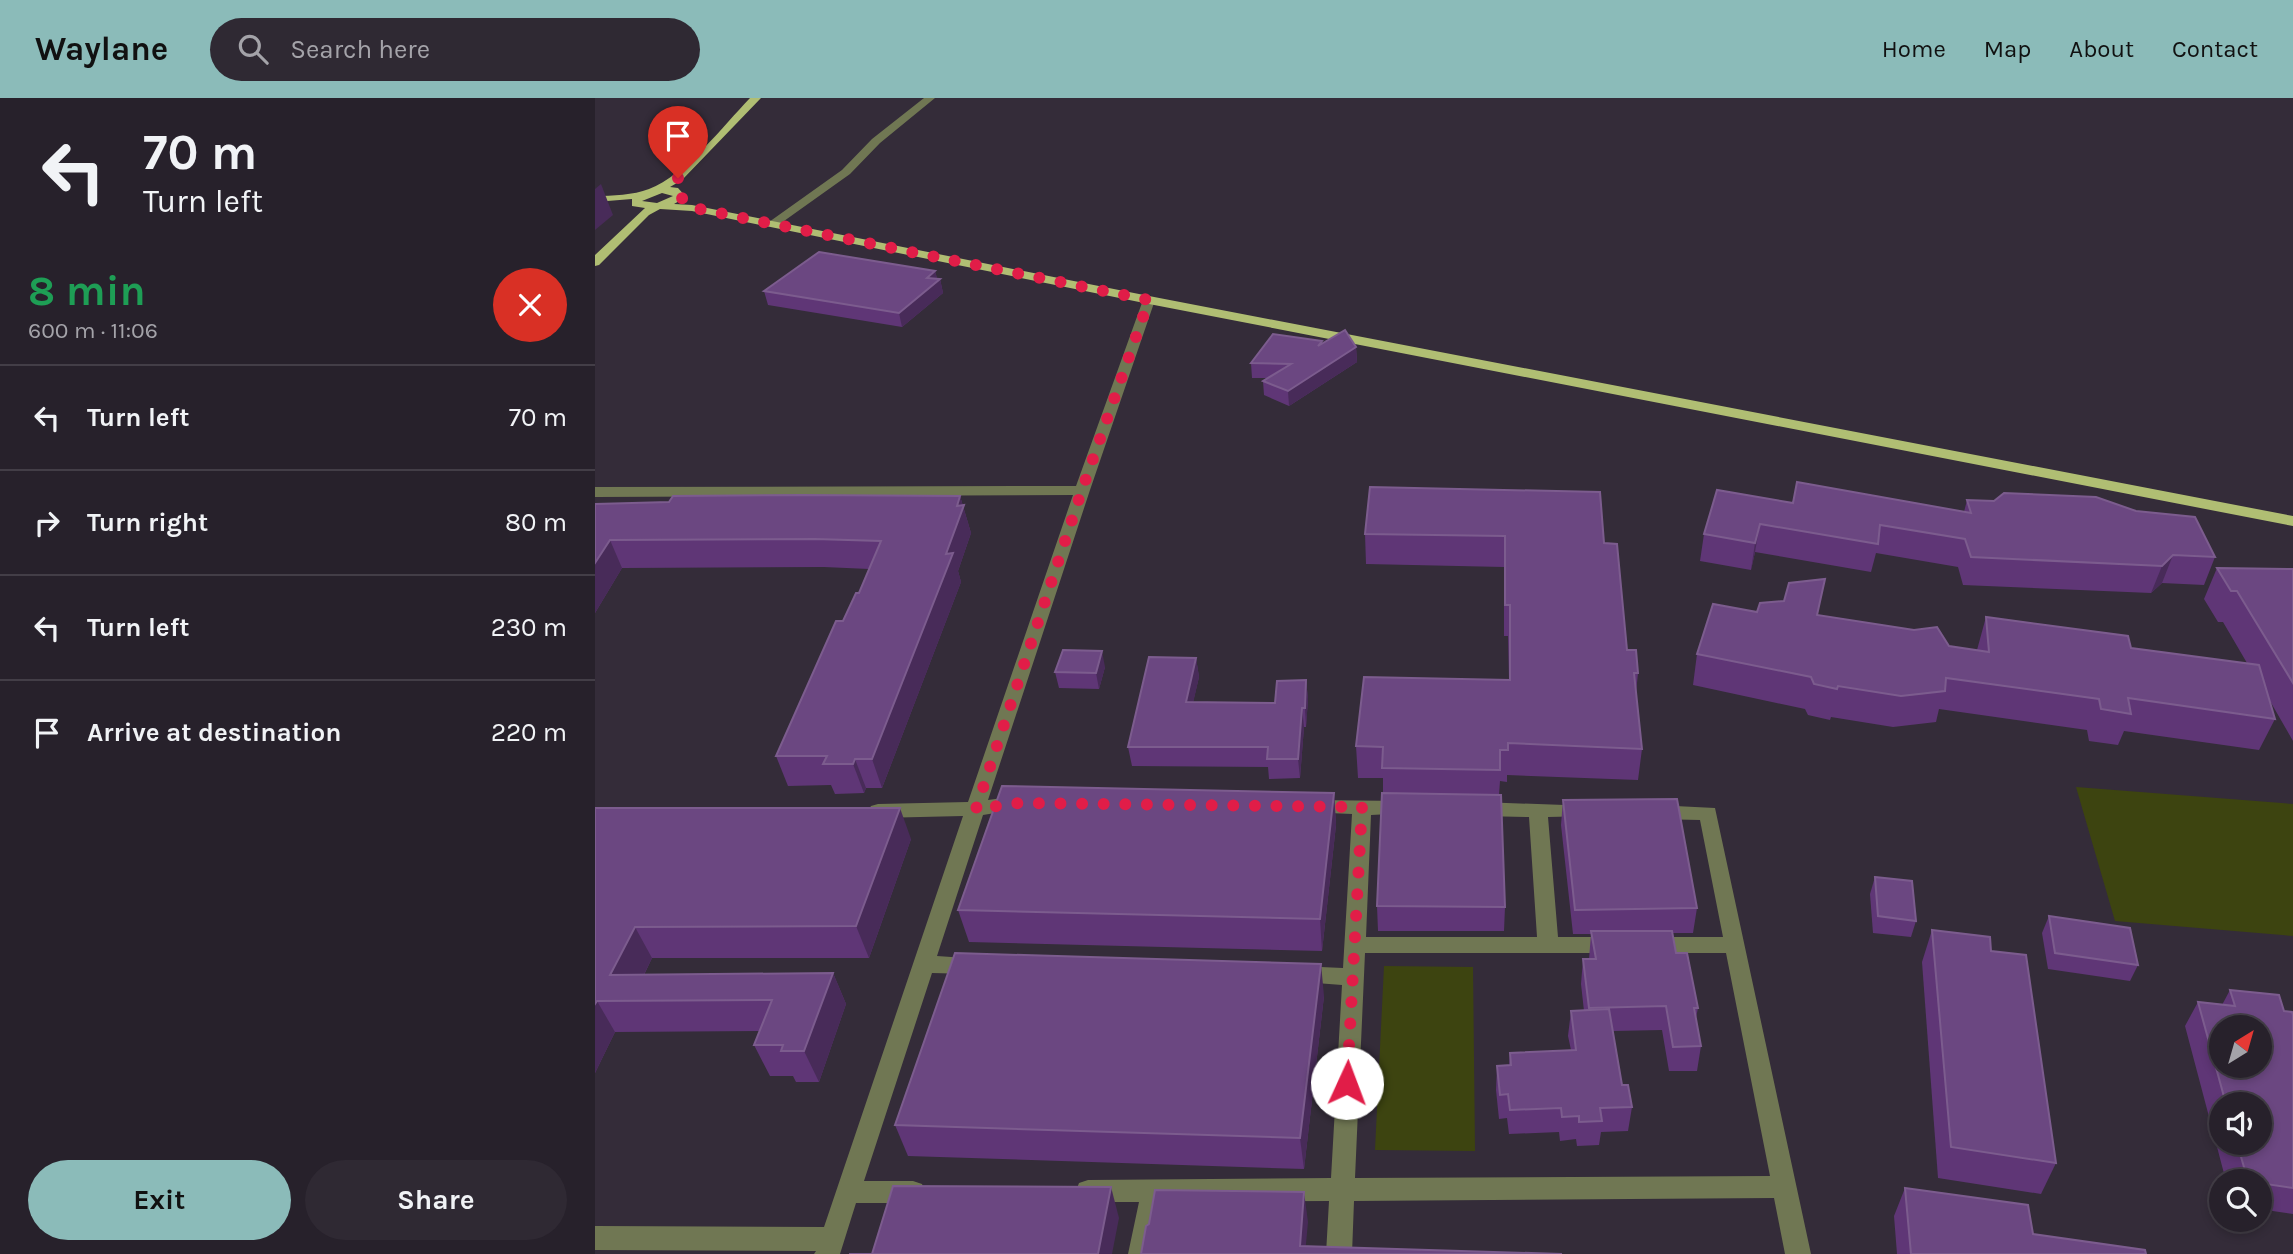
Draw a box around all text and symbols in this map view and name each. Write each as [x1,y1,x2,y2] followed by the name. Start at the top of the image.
[210,18,700,81] search box
[35,30,168,68] text: Waylane
[234,30,272,68] icon: search
[290,34,430,65] text: Search here
[1882,35,1946,63] text: Home
[1984,35,2031,63] text: Map
[2069,35,2134,63] text: About
[2172,35,2258,63] text: Contact
[648,106,708,178] pin
[659,117,697,155] icon: arrive
[143,124,257,181] text: 70 m
[28,126,119,217] icon: left
[143,183,263,220] text: Turn left
[28,266,146,316] text: 8 min
[493,268,567,342] button: close
[28,317,158,344] text: 600 m · 11:06
[28,399,66,437] icon: left
[87,402,189,433] text: Turn left
[509,402,567,433] text: 70 m
[28,504,66,542] icon: right
[87,507,208,538] text: Turn right
[505,507,567,538] text: 80 m
[28,609,66,647] icon: left
[87,612,189,643] text: Turn left
[491,612,567,643] text: 230 m
[28,714,66,752] icon: arrive
[87,717,341,748] text: Arrive at destination
[491,717,567,748] text: 220 m
[2209,1015,2271,1078] north arrow
[2209,1015,2272,1232] map controls
[1310,1046,1384,1120] position arrow
[2209,1092,2272,1155] button: sound
[28,1160,291,1240] button: Exit
[305,1160,567,1240] button: Share
[2209,1169,2272,1232] button: search

